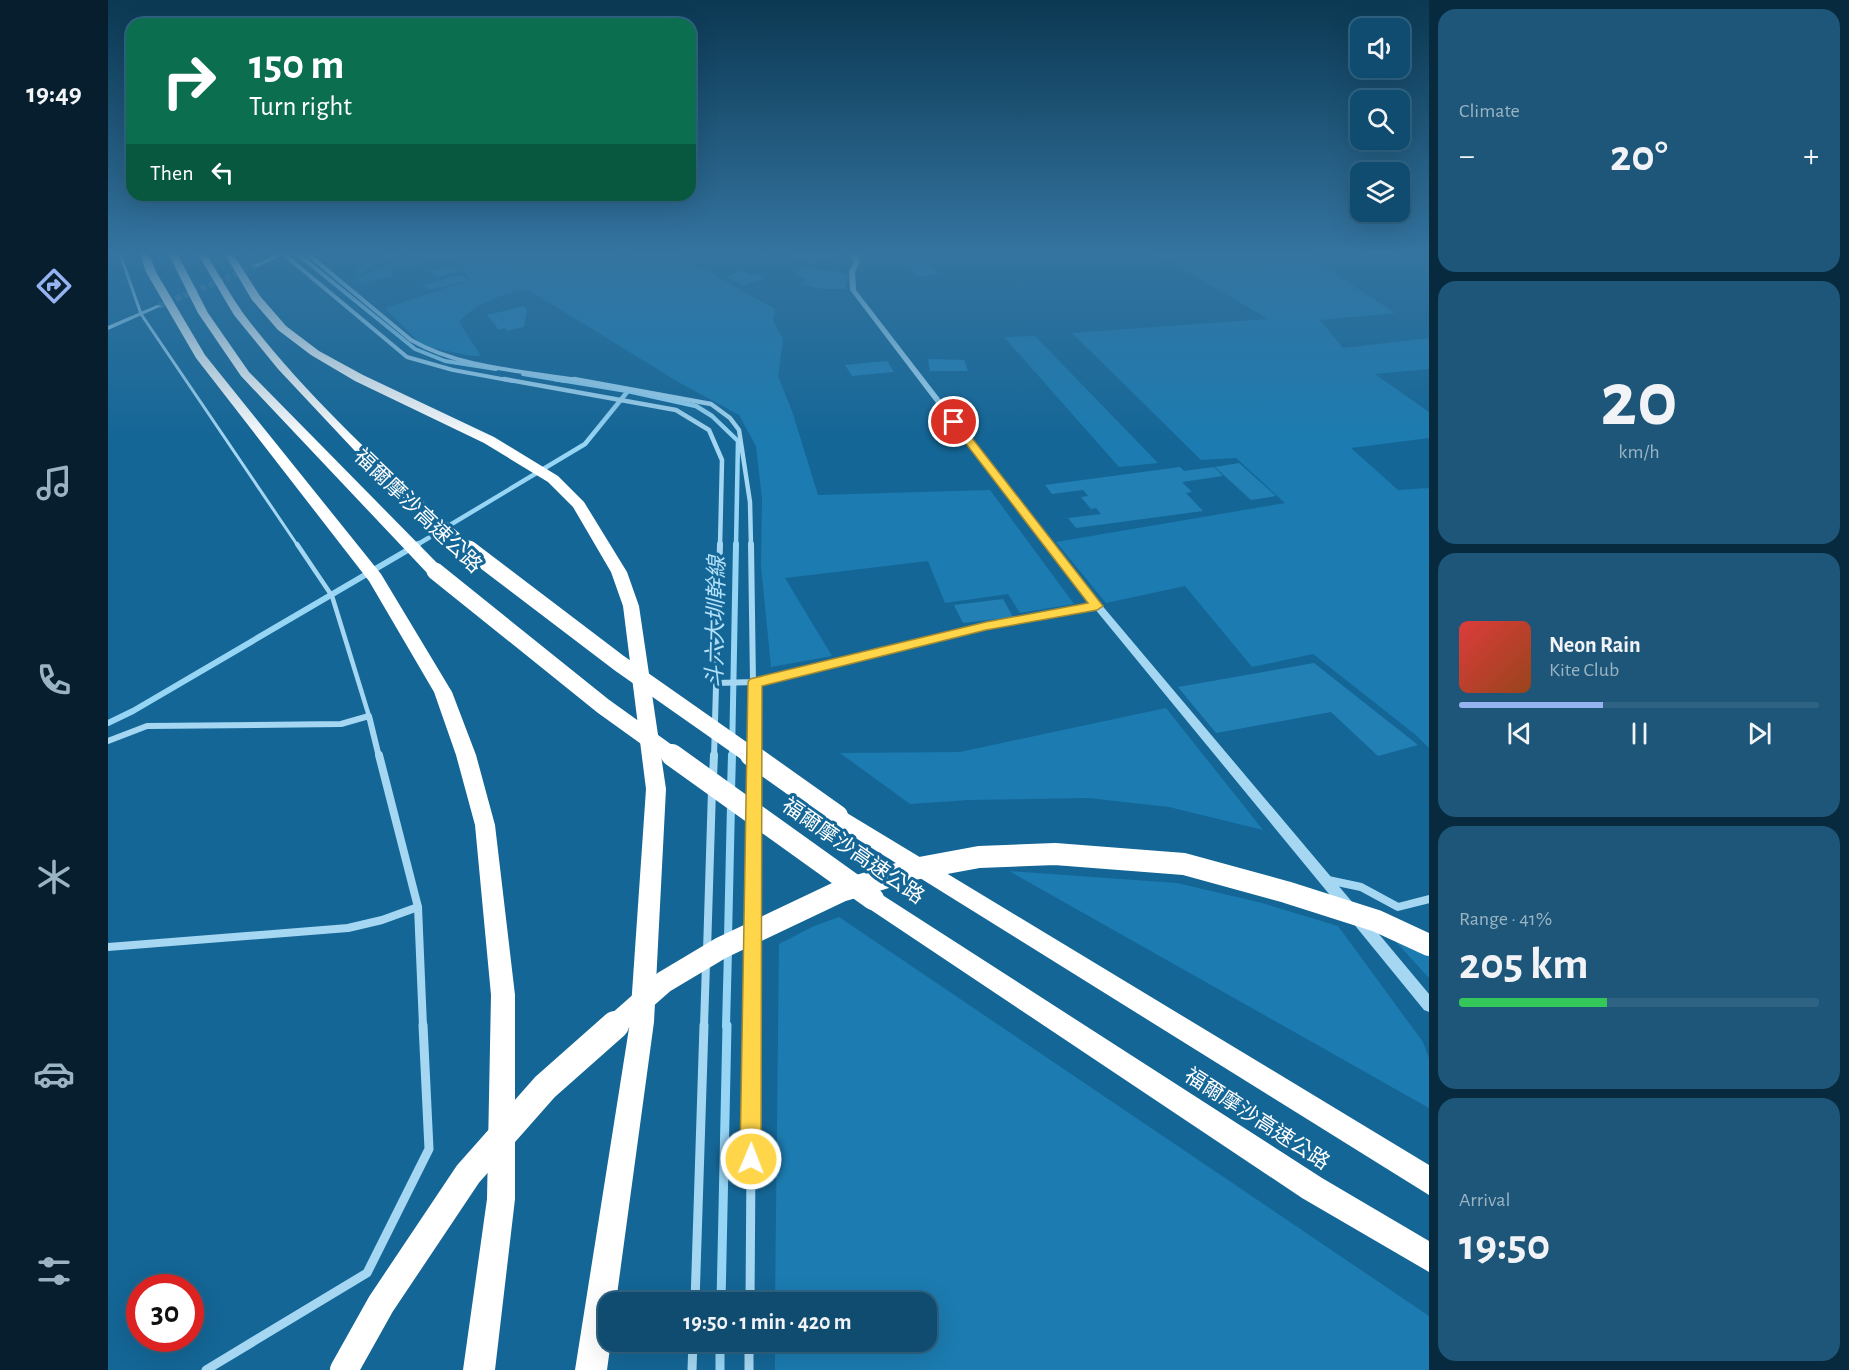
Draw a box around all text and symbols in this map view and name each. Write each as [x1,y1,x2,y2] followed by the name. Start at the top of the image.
[1350,18,1410,222] map controls
[1350,18,1410,78] button: sound
[150,42,228,120] icon: right
[249,44,344,86] text: 150 m
[26,80,82,107] text: 19:49
[1350,90,1410,150] button: search
[249,93,352,120] text: Turn right
[1459,101,1520,121] text: Climate
[1610,134,1668,179] text: 20°
[1459,140,1475,173] text: −
[1803,140,1819,173] text: +
[206,156,239,189] icon: left
[150,162,194,184] text: Then
[1350,162,1410,222] button: layers
[33,265,75,307] icon: directions
[1600,362,1678,440] text: 20
[928,396,979,447] pin
[937,405,970,438] icon: arrive
[1618,442,1660,462] text: km/h
[350,444,486,577] street label: 福爾摩沙高速公路
[33,462,75,504] icon: music
[703,553,728,688] water label: 斗六大圳幹線
[1549,634,1641,656] text: Neon Rain
[33,659,75,701] icon: phone
[1549,660,1619,680] text: Kite Club
[1503,717,1536,750] icon: previous
[1623,717,1656,750] icon: pause
[1743,717,1776,750] icon: next
[778,793,928,908] street label: 福爾摩沙高速公路
[33,856,75,898] icon: climate
[1459,909,1552,929] text: Range · 41%
[1459,942,1588,987] text: 205 km
[33,1053,75,1095] icon: car
[1181,1064,1334,1174] street label: 福爾摩沙高速公路
[719,1127,783,1191] position arrow
[1459,1190,1510,1210] text: Arrival
[1459,1223,1550,1268] text: 19:50
[33,1250,75,1292] icon: filters
[126,1274,204,1352] speed limit sign: 30
[683,1311,852,1333] text: 19:50 · 1 min · 420 m

